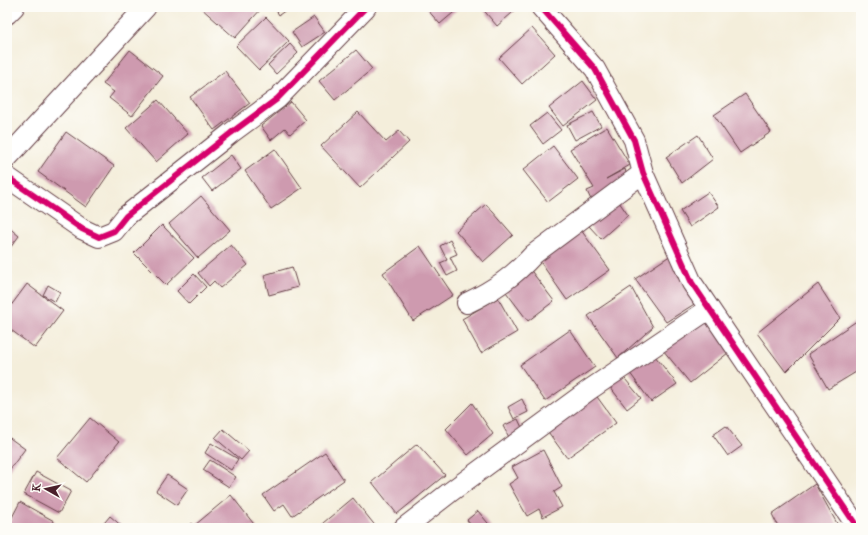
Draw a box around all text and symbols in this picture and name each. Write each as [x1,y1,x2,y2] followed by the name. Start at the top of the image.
[26,469,66,509] north arrow
[30,482,44,492] text: K

